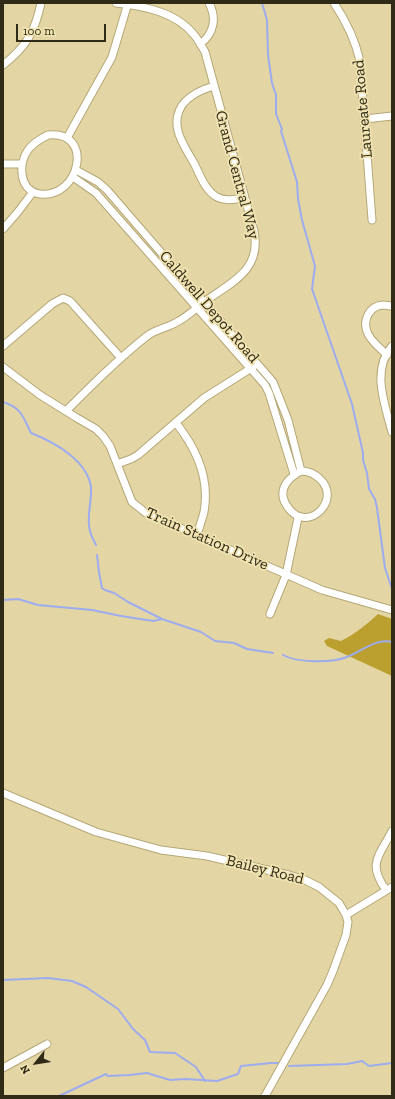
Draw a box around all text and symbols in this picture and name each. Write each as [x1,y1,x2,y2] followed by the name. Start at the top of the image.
[18,16,108,42] scale bar
[23,24,55,38] text: 100 m
[349,59,377,159] street label: Laureate Road
[211,109,263,241] street label: Grand Central Way
[155,247,263,367] street label: Caldwell Depot Road
[142,503,272,575] street label: Train Station Drive
[224,851,306,889] street label: Bailey Road
[16,1043,56,1083] north arrow
[17,1062,33,1076] text: N

